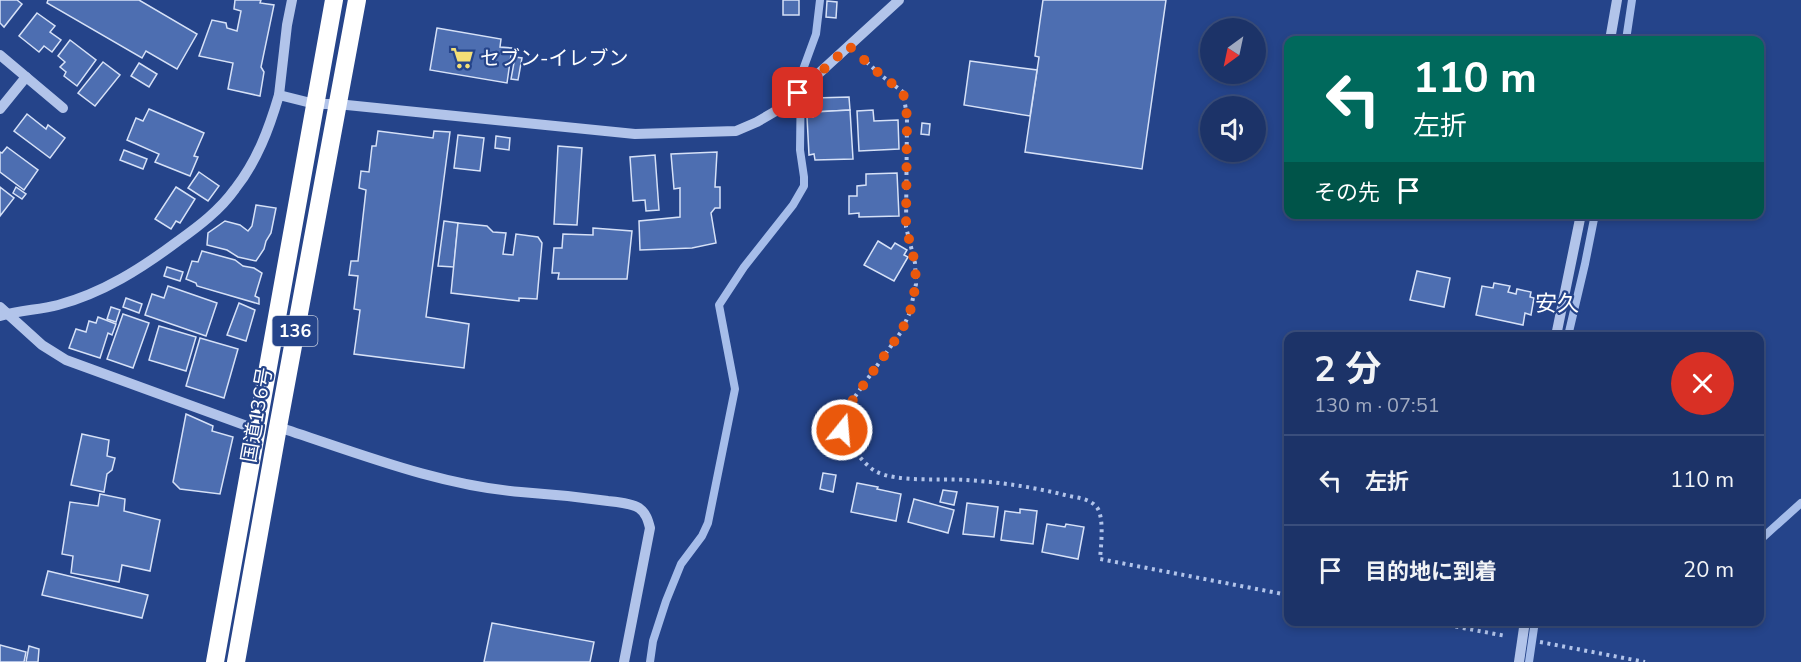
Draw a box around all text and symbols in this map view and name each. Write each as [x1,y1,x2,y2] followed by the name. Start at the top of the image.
[1200,18,1266,84] north arrow
[1200,18,1266,162] map controls
[449,45,475,71] supermarket icon: セブン-イレブン
[480,45,628,72] place label: セブン-イレブン
[1413,50,1537,107] text: 110 m
[1314,60,1392,138] icon: left
[772,67,823,118] pin
[781,76,814,109] icon: arrive
[1200,96,1266,162] button: sound
[1413,108,1467,145] text: 左折
[1392,174,1425,207] icon: arrive
[1314,178,1380,208] text: その先
[1535,289,1579,319] district label: 安久
[272,316,318,346] road number: 136
[1314,345,1381,394] text: 2 分
[1671,352,1734,415] button: close
[235,365,279,465] street label: 国道136号
[1314,392,1440,419] text: 130 m · 07:51
[810,398,874,462] position arrow
[1314,464,1347,497] icon: left
[1670,465,1734,495] text: 110 m
[1365,467,1409,497] text: 左折
[1314,554,1347,587] icon: arrive
[1683,555,1734,585] text: 20 m
[1365,557,1497,587] text: 目的地に到着

